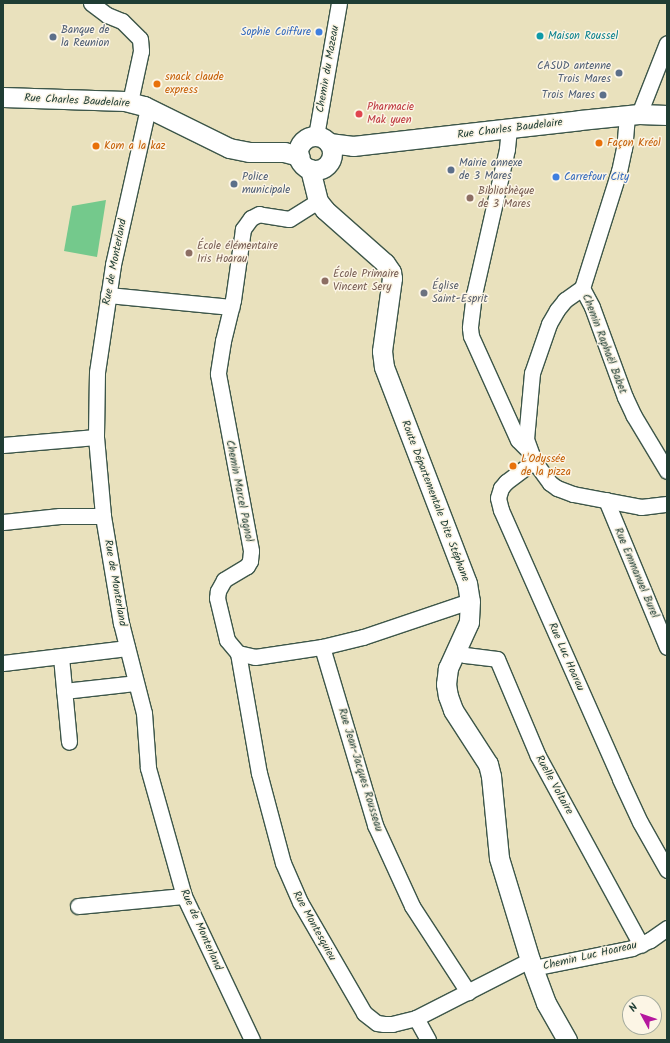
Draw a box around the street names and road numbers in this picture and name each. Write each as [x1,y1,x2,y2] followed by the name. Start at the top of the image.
[314,24,342,114] street label: Chemin du Mazeau
[24,92,130,110] street label: Rue Charles Baudelaire
[457,116,563,142] street label: Rue Charles Baudelaire
[100,218,130,306] street label: Rue de Monterland
[579,292,629,396] street label: Chemin Raphaël Babet
[398,418,472,584] street label: Route Départementale Dite Stéphane
[223,439,255,543] street label: Chemin Marcel Pagnol
[611,526,661,620] street label: Rue Emmanuel Burel
[101,539,129,627] street label: Rue de Monterland
[545,621,587,693] street label: Rue Luc Hoarau
[335,707,385,833] street label: Rue Jean-Jacques Rousseau
[532,753,576,817] street label: Ruelle Voltaire
[177,887,225,973] street label: Rue de Monterland
[289,889,339,963] street label: Rue Montesquieu
[542,939,638,973] street label: Chemin Luc Hoareau

